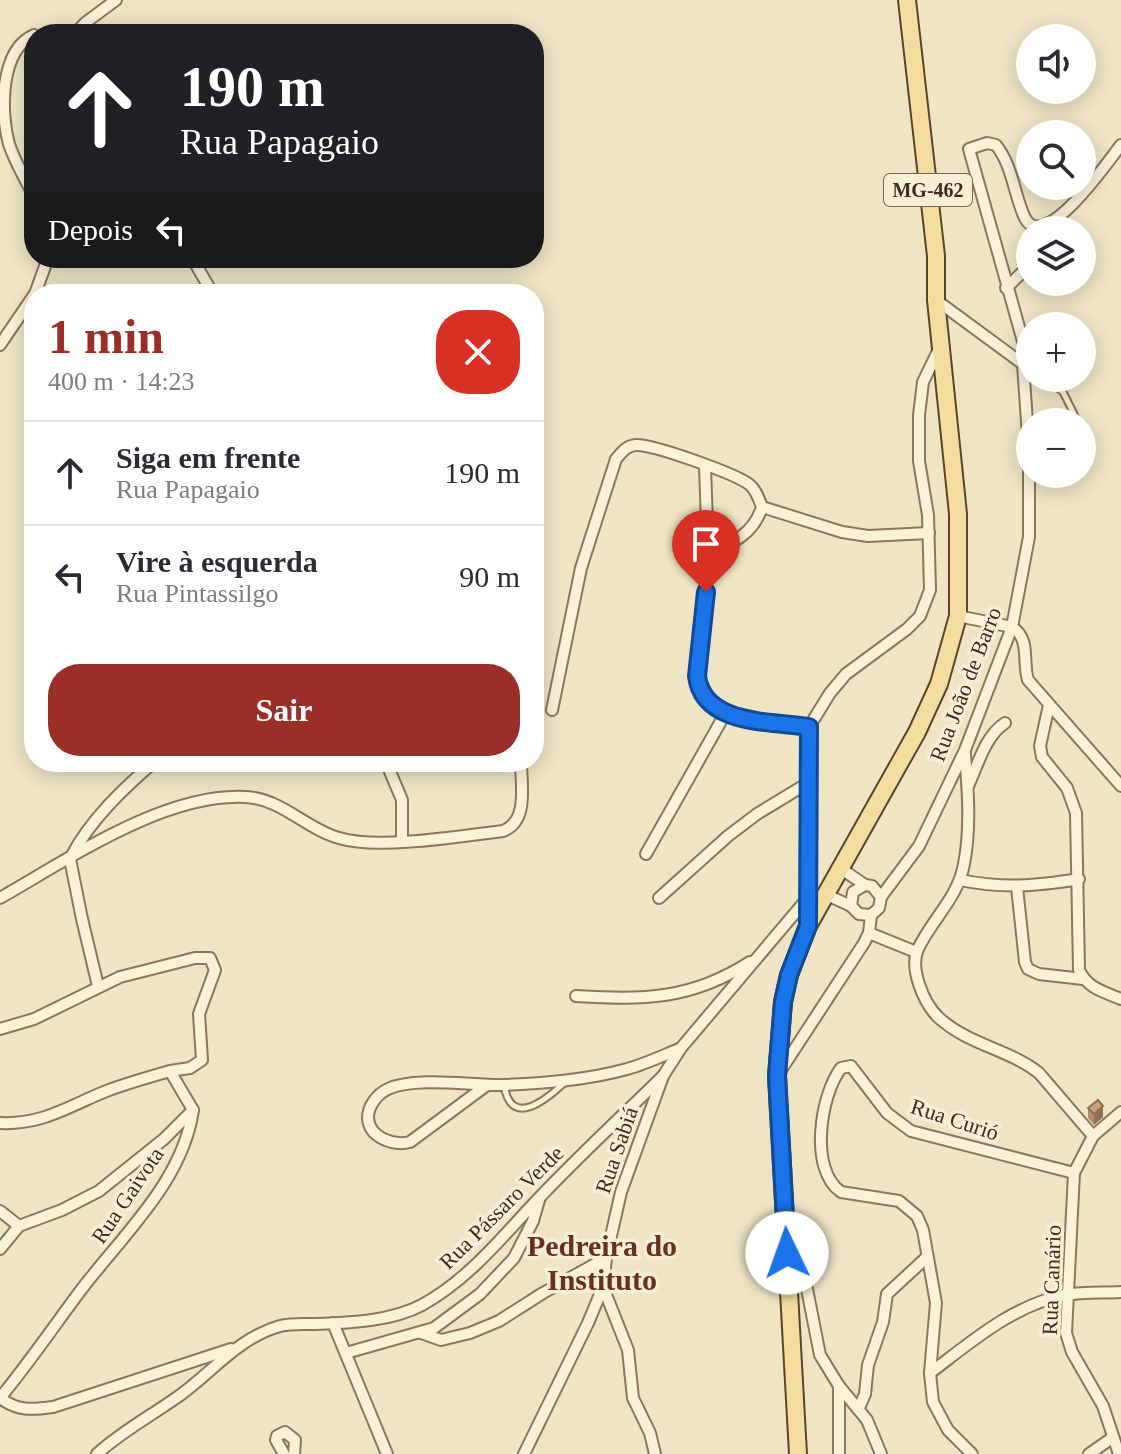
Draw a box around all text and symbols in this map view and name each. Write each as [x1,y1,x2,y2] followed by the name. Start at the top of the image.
[1016,24,1096,488] map controls
[1016,24,1096,104] button: sound
[48,56,152,160] icon: ahead
[180,56,325,118] text: 190 m
[1016,120,1096,200] button: search
[180,122,379,162] text: Rua Papagaio
[884,174,972,206] road number: MG-462
[149,208,193,252] icon: left
[48,213,133,246] text: Depois
[1016,216,1096,296] button: layers
[48,310,164,363] text: 1 min
[436,310,520,394] button: close
[1016,312,1096,392] button: +
[48,367,195,396] text: 400 m · 14:23
[1016,408,1096,488] button: −
[116,441,300,474] text: Siga em frente
[48,451,92,495] icon: ahead
[444,456,520,489] text: 190 m
[116,475,260,504] text: Rua Papagaio
[672,510,740,592] pin
[684,522,728,566] icon: arrive
[116,545,318,578] text: Vire à esquerda
[48,555,92,599] icon: left
[459,560,520,593] text: 90 m
[116,579,279,608] text: Rua Pintassilgo
[925,604,1006,765] street label: Rua João de Barro
[48,664,520,756] button: Sair
[908,1094,1002,1145] street label: Rua Curió
[590,1103,643,1197] street label: Rua Sabiá
[434,1140,568,1274] street label: Rua Pássaro Verde
[86,1142,169,1248] street label: Rua Gaivota
[745,1211,829,1295] position arrow
[1037,1224,1066,1336] street label: Rua Canário
[527,1229,677,1296] district label: Pedreira do Instituto

